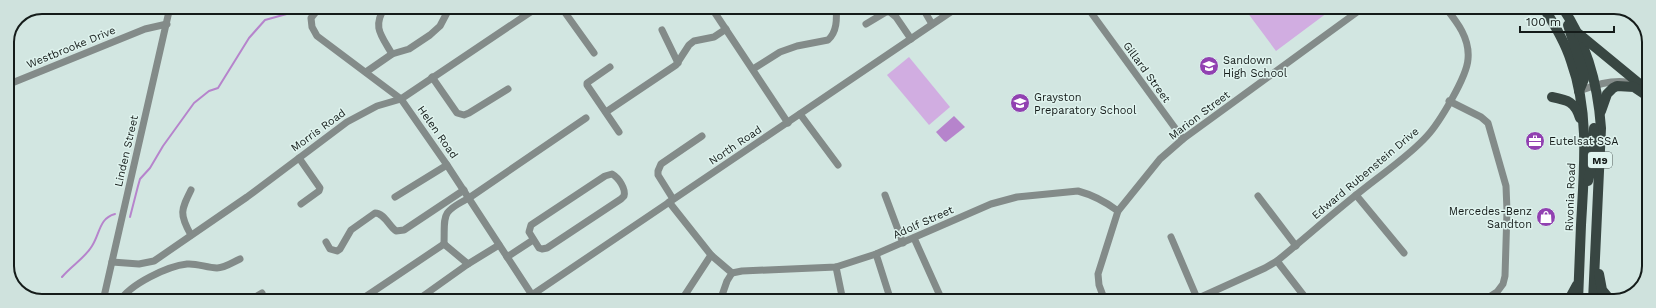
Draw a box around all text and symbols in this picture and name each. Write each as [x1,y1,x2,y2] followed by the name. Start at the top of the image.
[1520,8,1614,34] scale bar
[1526,15,1561,29] text: 100 m
[25,24,118,71] street label: Westbrooke Drive
[1120,39,1173,106] street label: Gillard Street
[1223,54,1288,80] place label: Sandown High School
[1198,55,1220,77] school or university icon: Sandown High School
[1166,88,1233,143] street label: Marion Street
[1034,91,1137,117] place label: Grayston Preparatory School
[1009,92,1031,114] school or university icon: Grayston Preparatory School
[415,103,461,161] street label: Helen Road
[288,106,348,155] street label: Morris Road
[112,114,141,188] street label: Linden Street
[706,123,764,168] street label: North Road
[1309,125,1421,222] street label: Edward Rubenstein Drive
[1524,130,1546,152] office icon: Eutelsat SSA
[1549,135,1618,148] place label: Eutelsat SSA
[1588,152,1612,168] road number: M9
[1563,162,1578,232] street label: Rivonia Road
[891,203,956,242] street label: Adolf Street
[1449,205,1532,231] place label: Mercedes-Benz Sandton
[1535,206,1557,228] shop icon: Mercedes-Benz Sandton

